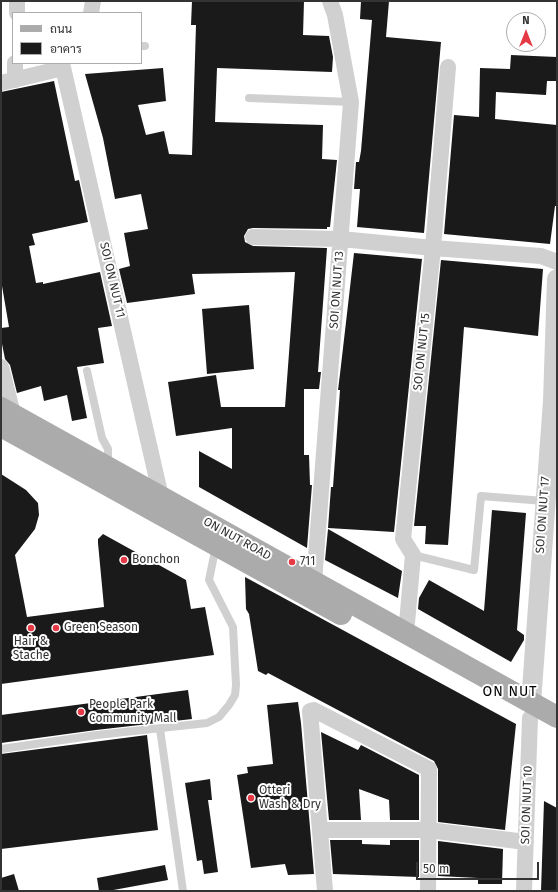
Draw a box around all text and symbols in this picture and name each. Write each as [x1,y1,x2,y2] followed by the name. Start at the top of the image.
[12,12,142,64] legend
[506,12,546,52] north arrow
[522,14,530,27] text: N
[50,22,72,36] text: ถนน
[50,42,82,56] text: อาคาร
[96,241,128,319] street label: SOI ON NUT 11
[327,251,347,329] street label: SOI ON NUT 13
[411,312,433,392] street label: SOI ON NUT 15
[533,476,553,554] street label: SOI ON NUT 17
[201,514,273,564] street label: ON NUT ROAD
[132,553,180,567] place label: Bonchon
[119,555,129,565] marker: Bonchon
[300,555,315,569] place label: 711
[287,557,297,567] marker: 711
[64,621,138,635] place label: Green Season
[26,623,36,633] marker: Hair & Stache
[51,623,61,633] marker: Green Season
[13,635,49,663] place label: Hair & Stache
[482,684,538,700] district label: ON NUT
[89,698,177,726] place label: People Park Community Mall
[76,707,86,717] marker: People Park Community Mall
[518,765,536,845] street label: SOI ON NUT 10
[259,784,321,812] place label: Otteri Wash & Dry
[246,793,256,803] marker: Otteri Wash & Dry
[418,854,541,880] scale bar
[423,862,449,876] text: 50 m

